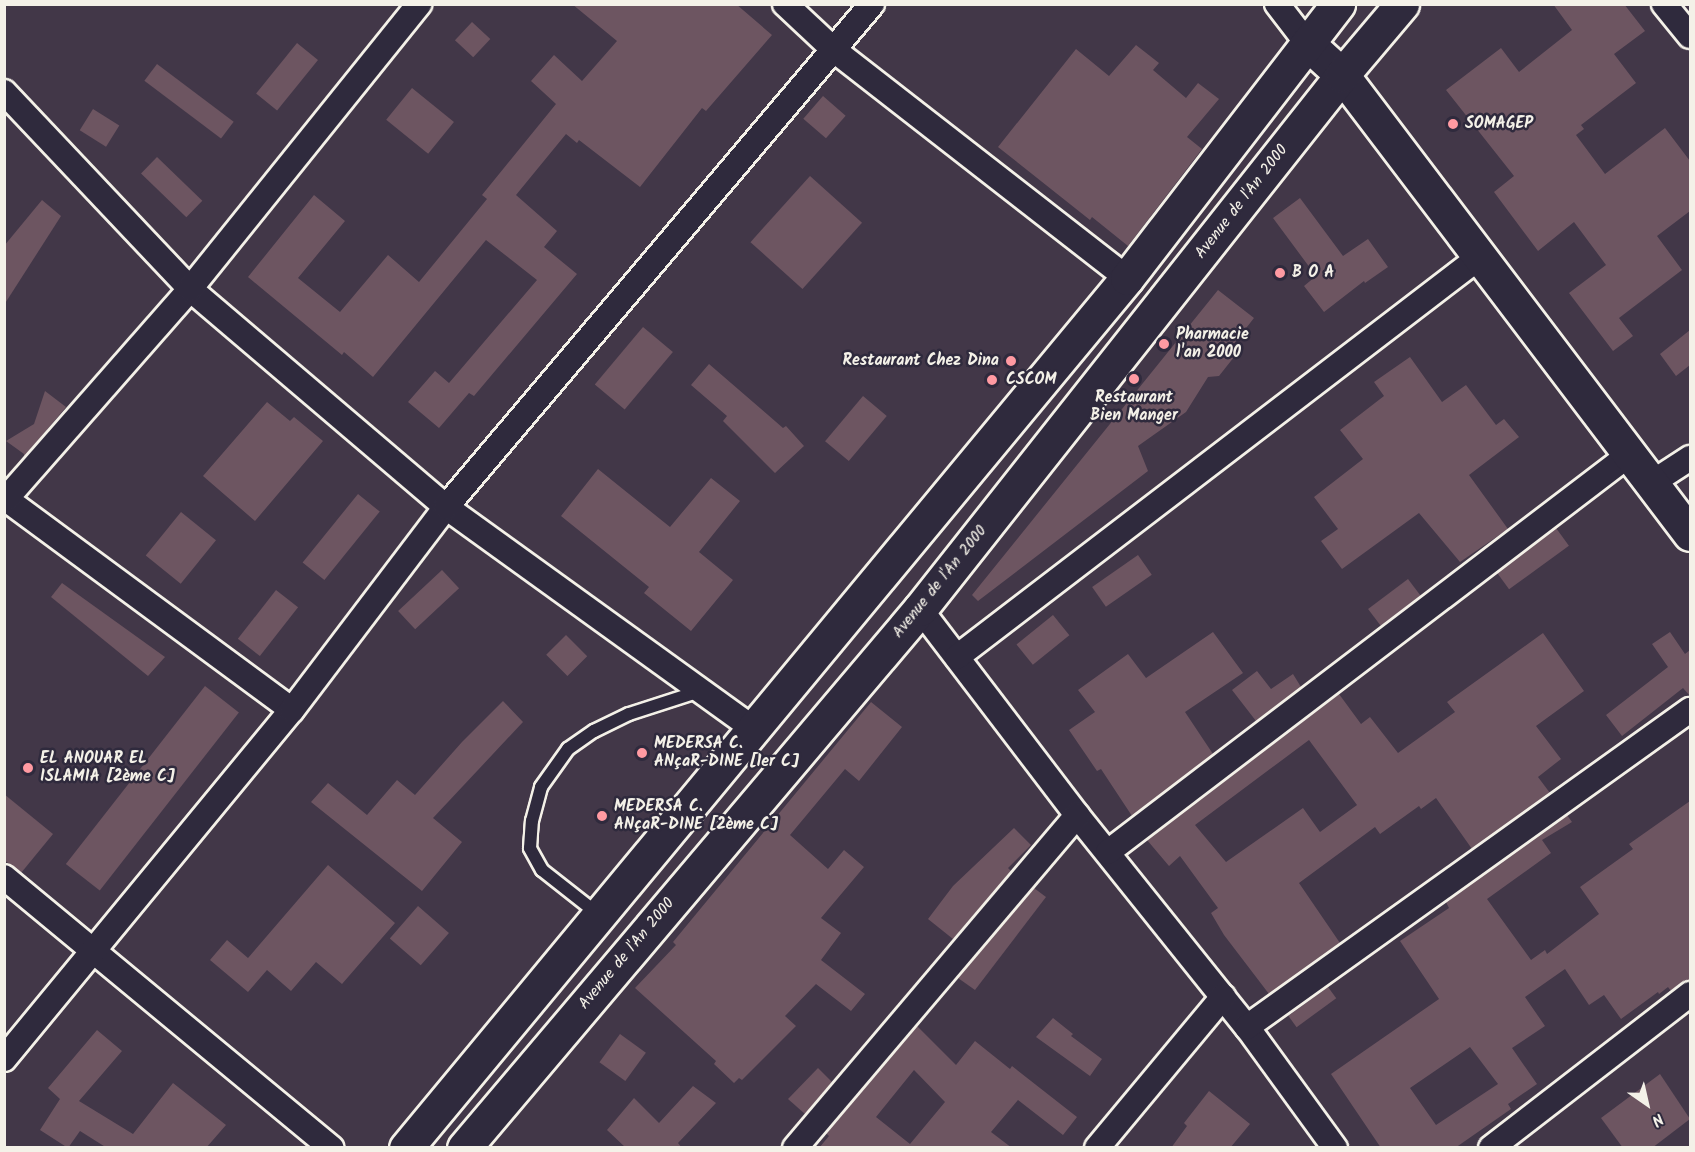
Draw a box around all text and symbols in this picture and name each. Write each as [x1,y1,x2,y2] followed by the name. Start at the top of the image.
[1465,114,1533,134] place label: SOMAGEP
[1446,117,1460,131] marker: SOMAGEP
[1192,141,1292,263] street label: Avenue de l'An 2000
[1292,263,1334,283] place label: B O A
[1273,266,1287,280] marker: B O A
[1176,325,1249,363] place label: Pharmacie l'an 2000
[1157,337,1171,351] marker: Pharmacie l'an 2000
[842,351,999,371] place label: Restaurant Chez Dina
[1004,354,1018,368] marker: Restaurant Chez Dina
[1006,370,1057,390] place label: CSCOM
[983,371,1001,389] marker: CSCOM
[1127,372,1141,386] marker: Restaurant Bien Manger
[1090,388,1178,426] place label: Restaurant Bien Manger
[889,522,991,642] street label: Avenue de l'An 2000
[654,734,799,772] place label: MEDERSA C. ANçaR-DINE [1er C]
[635,746,649,760] marker: MEDERSA C. ANçaR-DINE [1er C]
[40,749,175,787] place label: EL ANOUAR EL ISLAMIA [2ème C]
[21,761,35,775] marker: EL ANOUAR EL ISLAMIA [2ème C]
[614,797,778,835] place label: MEDERSA C. ANçaR-DINE [2ème C]
[595,809,609,823] marker: MEDERSA C. ANçaR-DINE [2ème C]
[575,894,679,1014] street label: Avenue de l'An 2000
[1617,1074,1677,1134] north arrow
[1646,1106,1669,1133] text: N

